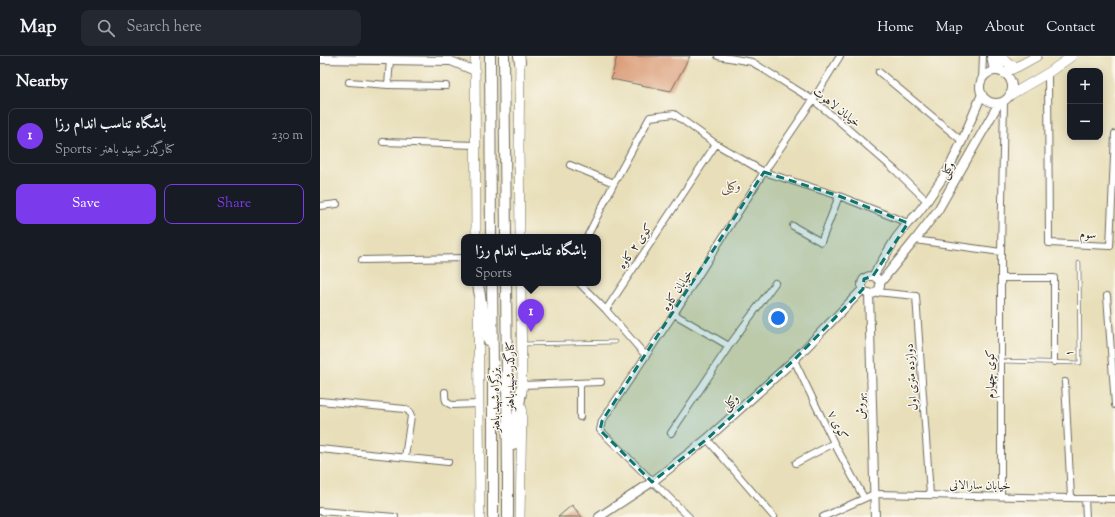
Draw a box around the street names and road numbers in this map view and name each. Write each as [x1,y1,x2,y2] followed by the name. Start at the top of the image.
[809,83,864,132] street label: خیابان لاهوت
[936,158,960,183] street label: وکیلی
[614,220,658,273] street label: کوی ۲ کاوه
[1079,226,1097,245] street label: سوم
[658,266,698,315] street label: خیابان کاوه
[501,342,520,412] street label: کنارگذر شهید باهنر
[901,343,923,411] street label: دوازده متری اول
[982,349,1001,399] street label: کوی چهارم
[1061,349,1079,357] street label: ۱
[486,368,506,434] street label: بزرگراه شهید باهنر
[718,390,743,415] street label: وکیلی
[852,392,870,420] street label: بهروش
[822,408,852,443] street label: کوی ۷
[949,476,1011,496] street label: خیابان سارالانی

